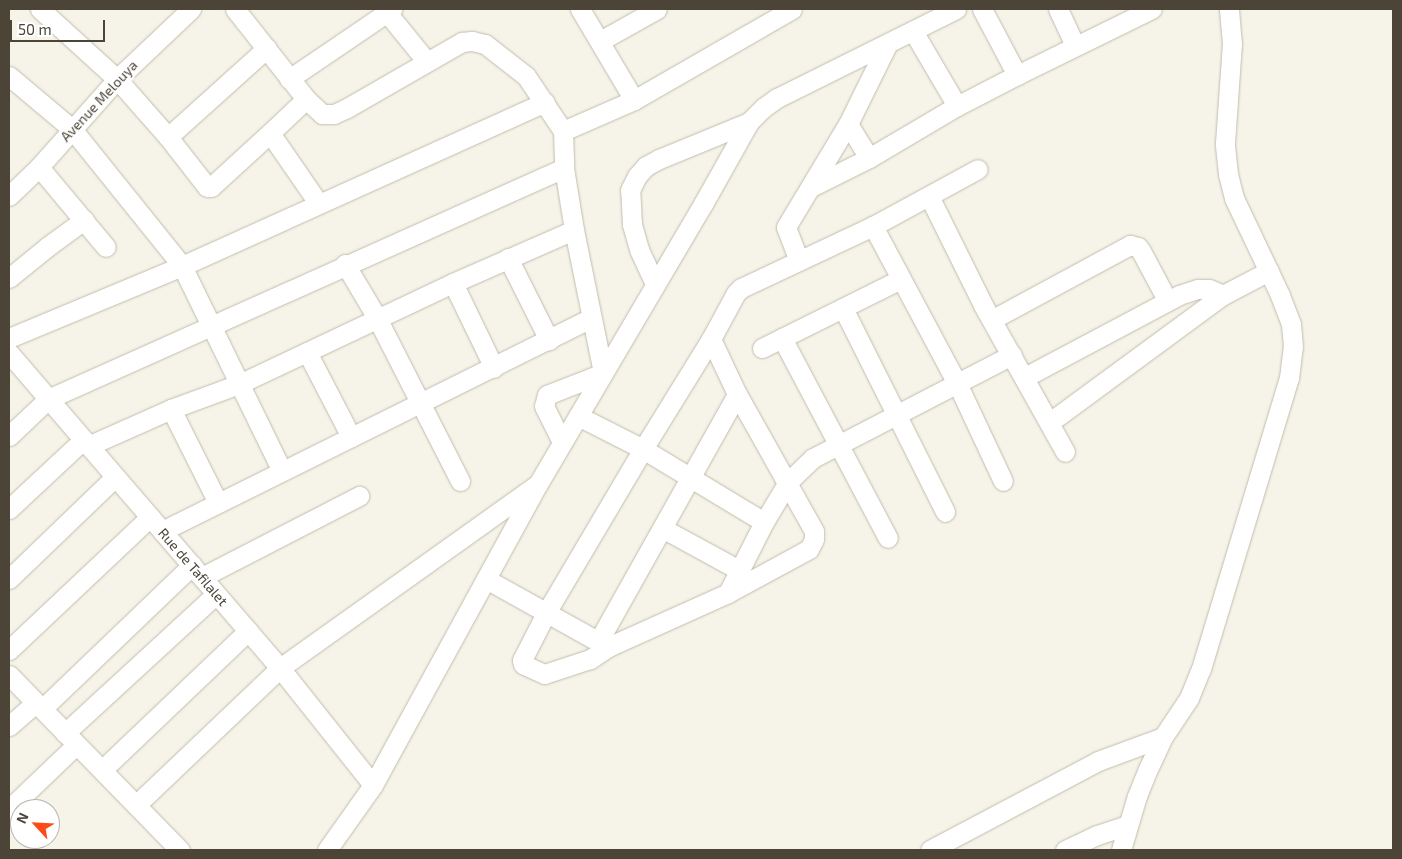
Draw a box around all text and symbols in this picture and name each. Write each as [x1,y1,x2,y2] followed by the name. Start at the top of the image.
[12,10,108,42] scale bar
[18,20,52,38] text: 50 m
[57,57,141,145] street label: Avenue Melouya
[155,525,231,609] street label: Rue de Tafilalet
[10,799,60,849] north arrow
[12,810,32,826] text: N

